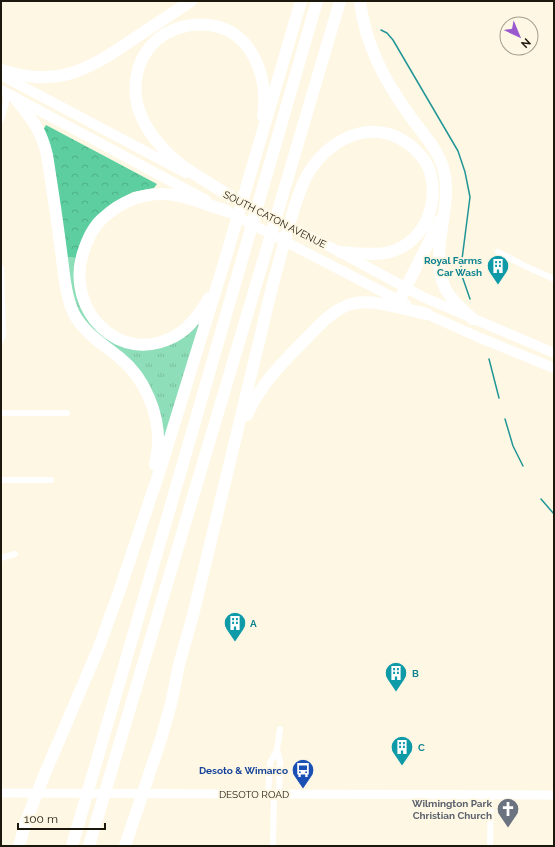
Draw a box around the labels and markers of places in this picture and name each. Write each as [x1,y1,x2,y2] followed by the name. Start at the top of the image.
[485,253,511,286] building icon: Royal Farms Car Wash
[424,255,482,278] place label: Royal Farms Car Wash
[222,610,248,643] building icon: A
[250,618,257,629] place label: A
[383,660,409,693] building icon: B
[412,668,419,679] place label: B
[389,734,415,767] building icon: C
[418,742,425,753] place label: C
[290,757,316,790] bus stop icon: Desoto & Wimarco
[199,765,288,776] place label: Desoto & Wimarco
[495,796,521,829] church icon: Wilmington Park Christian Church
[412,798,492,821] place label: Wilmington Park Christian Church

